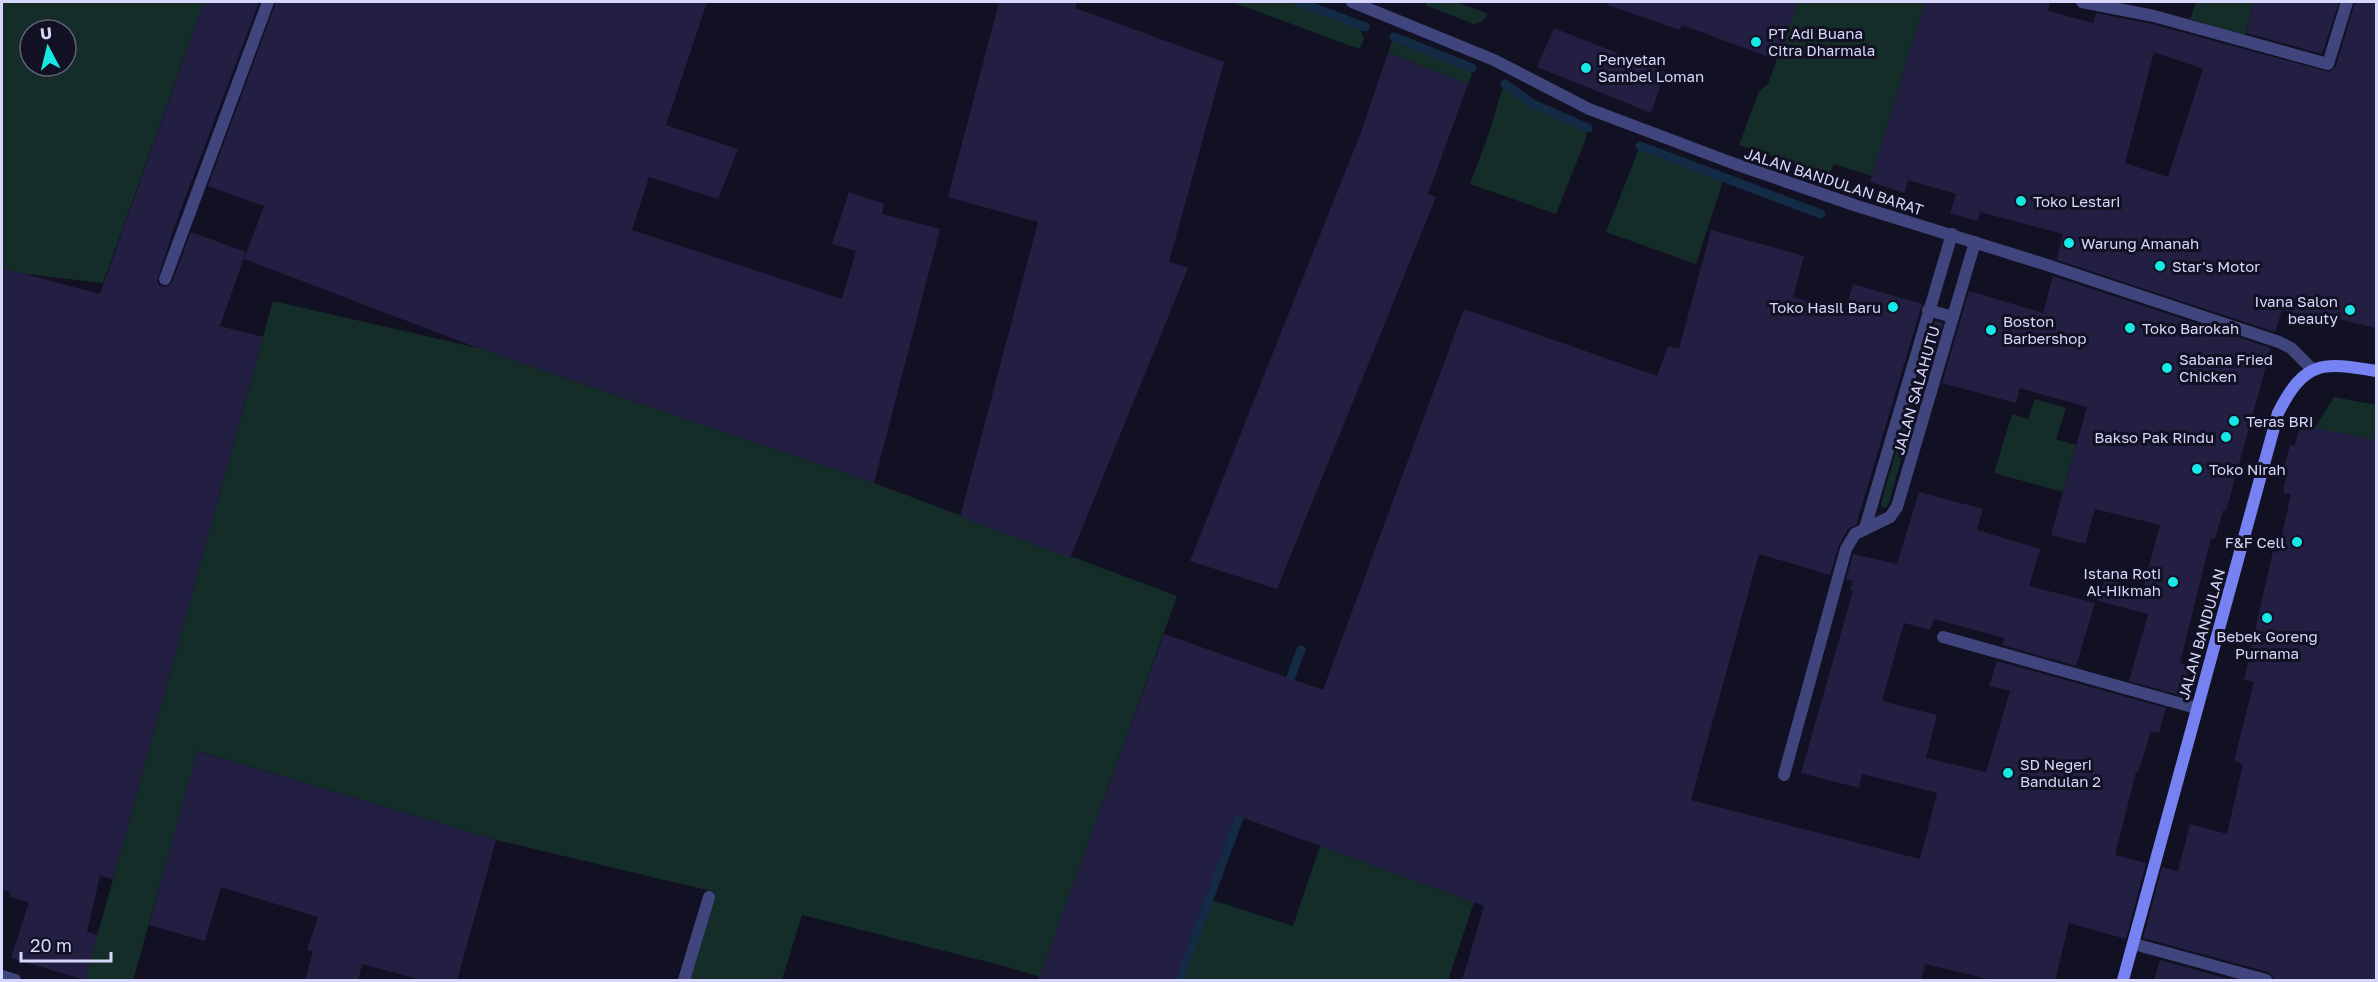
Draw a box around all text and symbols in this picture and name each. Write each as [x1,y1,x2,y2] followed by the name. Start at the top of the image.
[18,18,78,78] north arrow
[39,22,53,44] text: U
[1768,24,1875,59] place label: PT Adi Buana Citra Dharmala
[1749,35,1763,49] marker: PT Adi Buana Citra Dharmala
[1598,50,1704,85] place label: Penyetan Sambel Loman
[1579,61,1593,75] marker: Penyetan Sambel Loman
[1742,144,1926,218] street label: JALAN BANDULAN BARAT
[2033,192,2120,210] place label: Toko Lestari
[2014,194,2028,208] marker: Toko Lestari
[2081,234,2199,252] place label: Warung Amanah
[2062,236,2076,250] marker: Warung Amanah
[2172,257,2260,275] place label: Star's Motor
[2153,259,2167,273] marker: Star's Motor
[2254,292,2339,327] place label: Ivana Salon beauty
[1769,298,1881,316] place label: Toko Hasil Baru
[1886,300,1900,314] marker: Toko Hasil Baru
[2343,303,2357,317] marker: Ivana Salon beauty
[2003,312,2087,347] place label: Boston Barbershop
[2142,319,2239,337] place label: Toko Barokah
[2123,321,2137,335] marker: Toko Barokah
[1889,323,1943,457] street label: JALAN SALAHUTU
[1984,323,1998,337] marker: Boston Barbershop
[2179,350,2273,385] place label: Sabana Fried Chicken
[2160,361,2174,375] marker: Sabana Fried Chicken
[2246,412,2314,430] place label: Teras BRI
[2227,414,2241,428] marker: Teras BRI
[2094,428,2214,446] place label: Bakso Pak Rindu
[2219,430,2233,444] marker: Bakso Pak Rindu
[2209,460,2286,478] place label: Toko Nirah
[2190,462,2204,476] marker: Toko Nirah
[2225,533,2285,551] place label: F&F Cell
[2290,535,2304,549] marker: F&F Cell
[2083,564,2161,599] place label: Istana Roti Al-Hikmah
[2174,567,2228,701] street label: JALAN BANDULAN
[2166,575,2180,589] marker: Istana Roti Al-Hikmah
[2260,611,2274,625] marker: Bebek Goreng Purnama
[2216,627,2318,662] place label: Bebek Goreng Purnama
[2020,755,2101,790] place label: SD Negeri Bandulan 2
[2001,766,2015,780] marker: SD Negeri Bandulan 2
[21,925,111,963] scale bar
[30,934,72,956] text: 20 m

